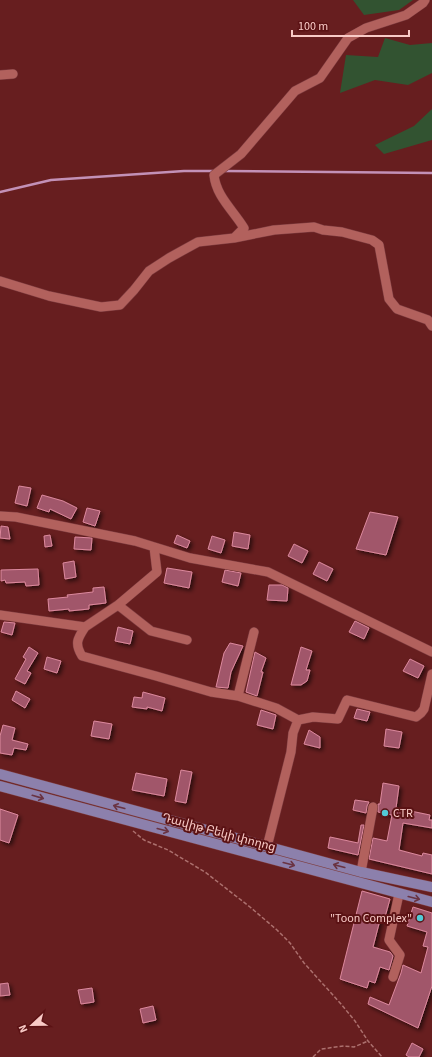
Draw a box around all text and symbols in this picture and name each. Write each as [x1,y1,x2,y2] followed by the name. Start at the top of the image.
[292,12,409,38] scale bar
[298,18,328,35] text: 100 m
[31,794,44,801] one-way arrow
[113,803,126,810] one-way arrow
[393,805,413,822] place label: CTR
[380,808,390,818] marker: CTR
[160,809,278,856] street label: Դավիթ Բեկի փողոց
[156,827,169,834] one-way arrow
[282,861,295,868] one-way arrow
[333,862,346,869] one-way arrow
[407,895,420,902] one-way arrow
[330,910,412,927] place label: "Toon Complex"
[415,913,425,923] marker: "Toon Complex"
[12,1005,52,1045] north arrow
[15,1022,32,1035] text: N

